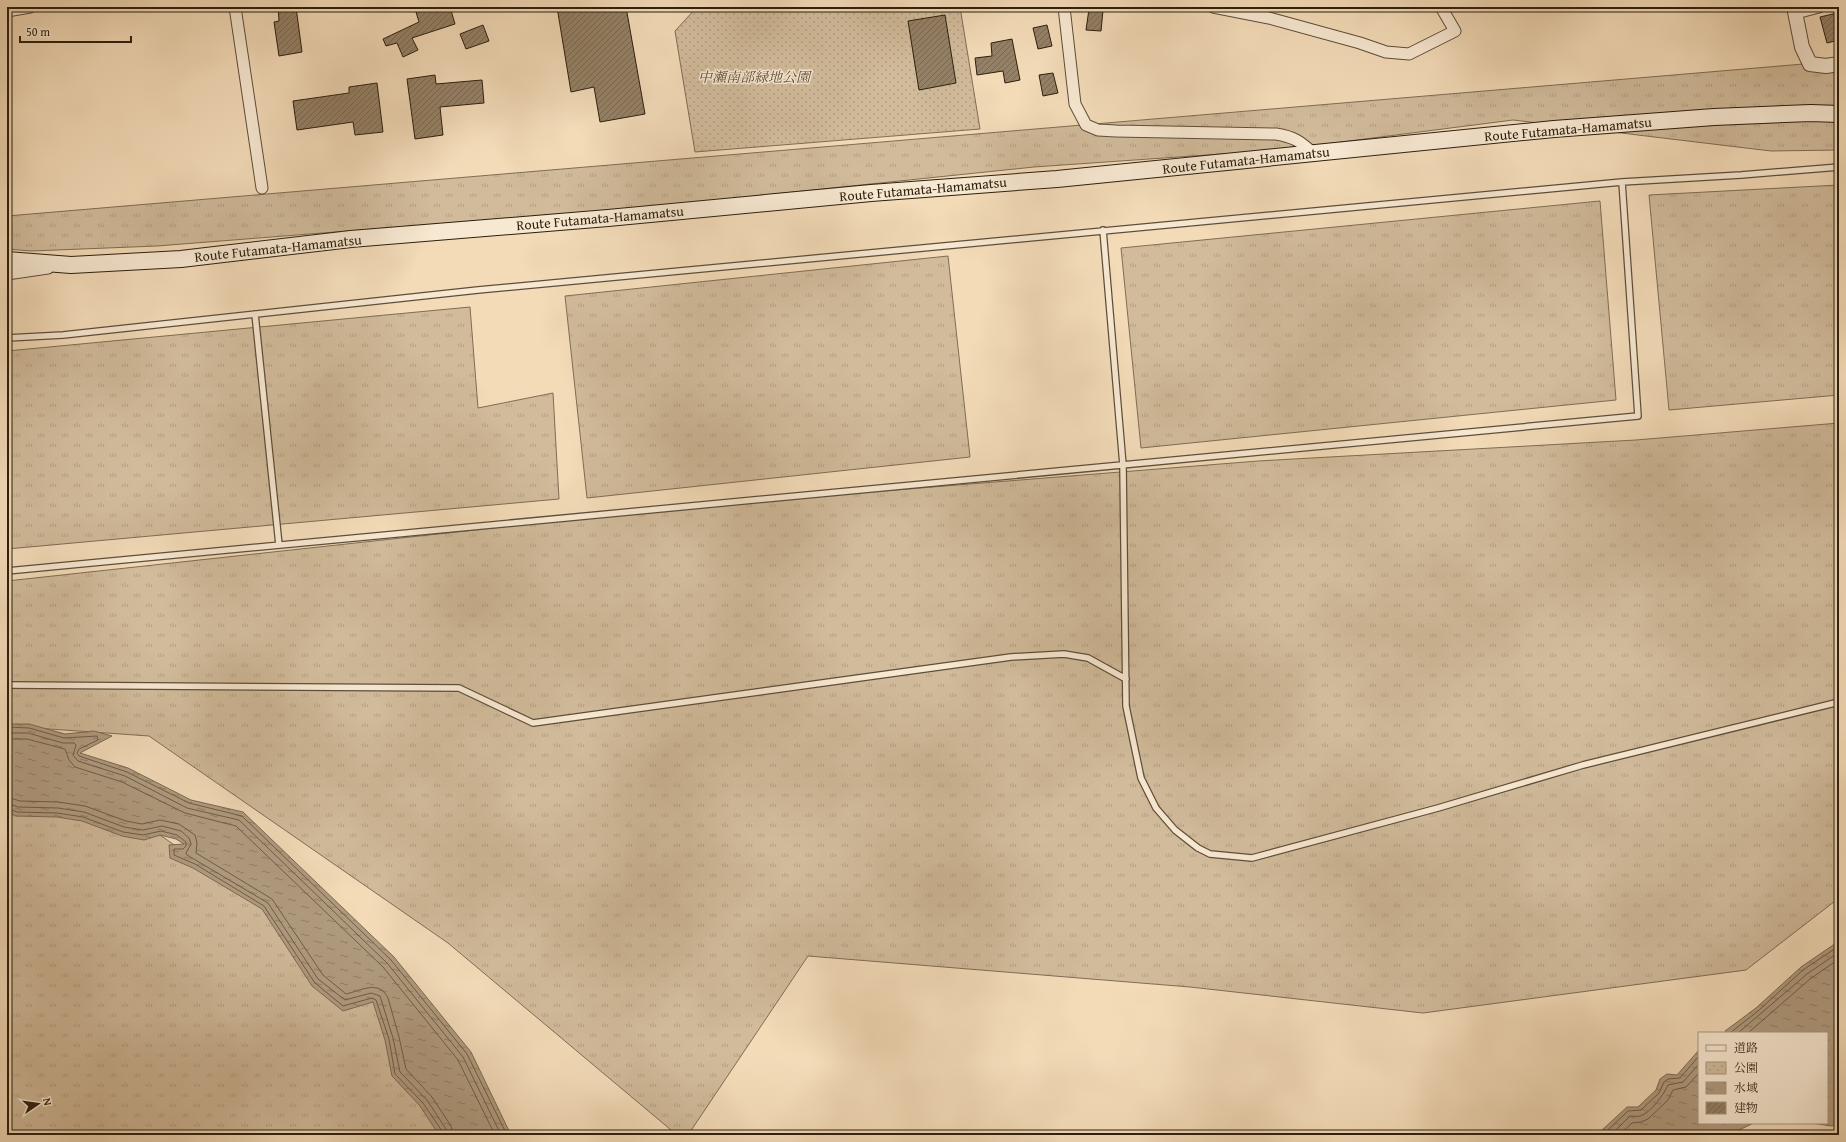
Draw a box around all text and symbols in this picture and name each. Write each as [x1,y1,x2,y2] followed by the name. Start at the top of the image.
[20,18,131,44] scale bar
[26,23,50,40] text: 50 m
[698,67,812,87] park label: 中瀬南部緑地公園
[1484,112,1653,146] street label: Route Futamata-Hamamatsu
[1161,141,1331,179] street label: Route Futamata-Hamamatsu
[839,172,1008,206] street label: Route Futamata-Hamamatsu
[516,201,685,235] street label: Route Futamata-Hamamatsu
[193,229,363,267] street label: Route Futamata-Hamamatsu
[1698,1032,1828,1124] legend
[1734,1039,1758,1056] text: 道路
[1734,1059,1758,1076] text: 公園
[1734,1079,1758,1096] text: 水域
[18,1084,58,1124] north arrow
[39,1096,57,1108] text: N
[1734,1099,1758,1116] text: 建物

